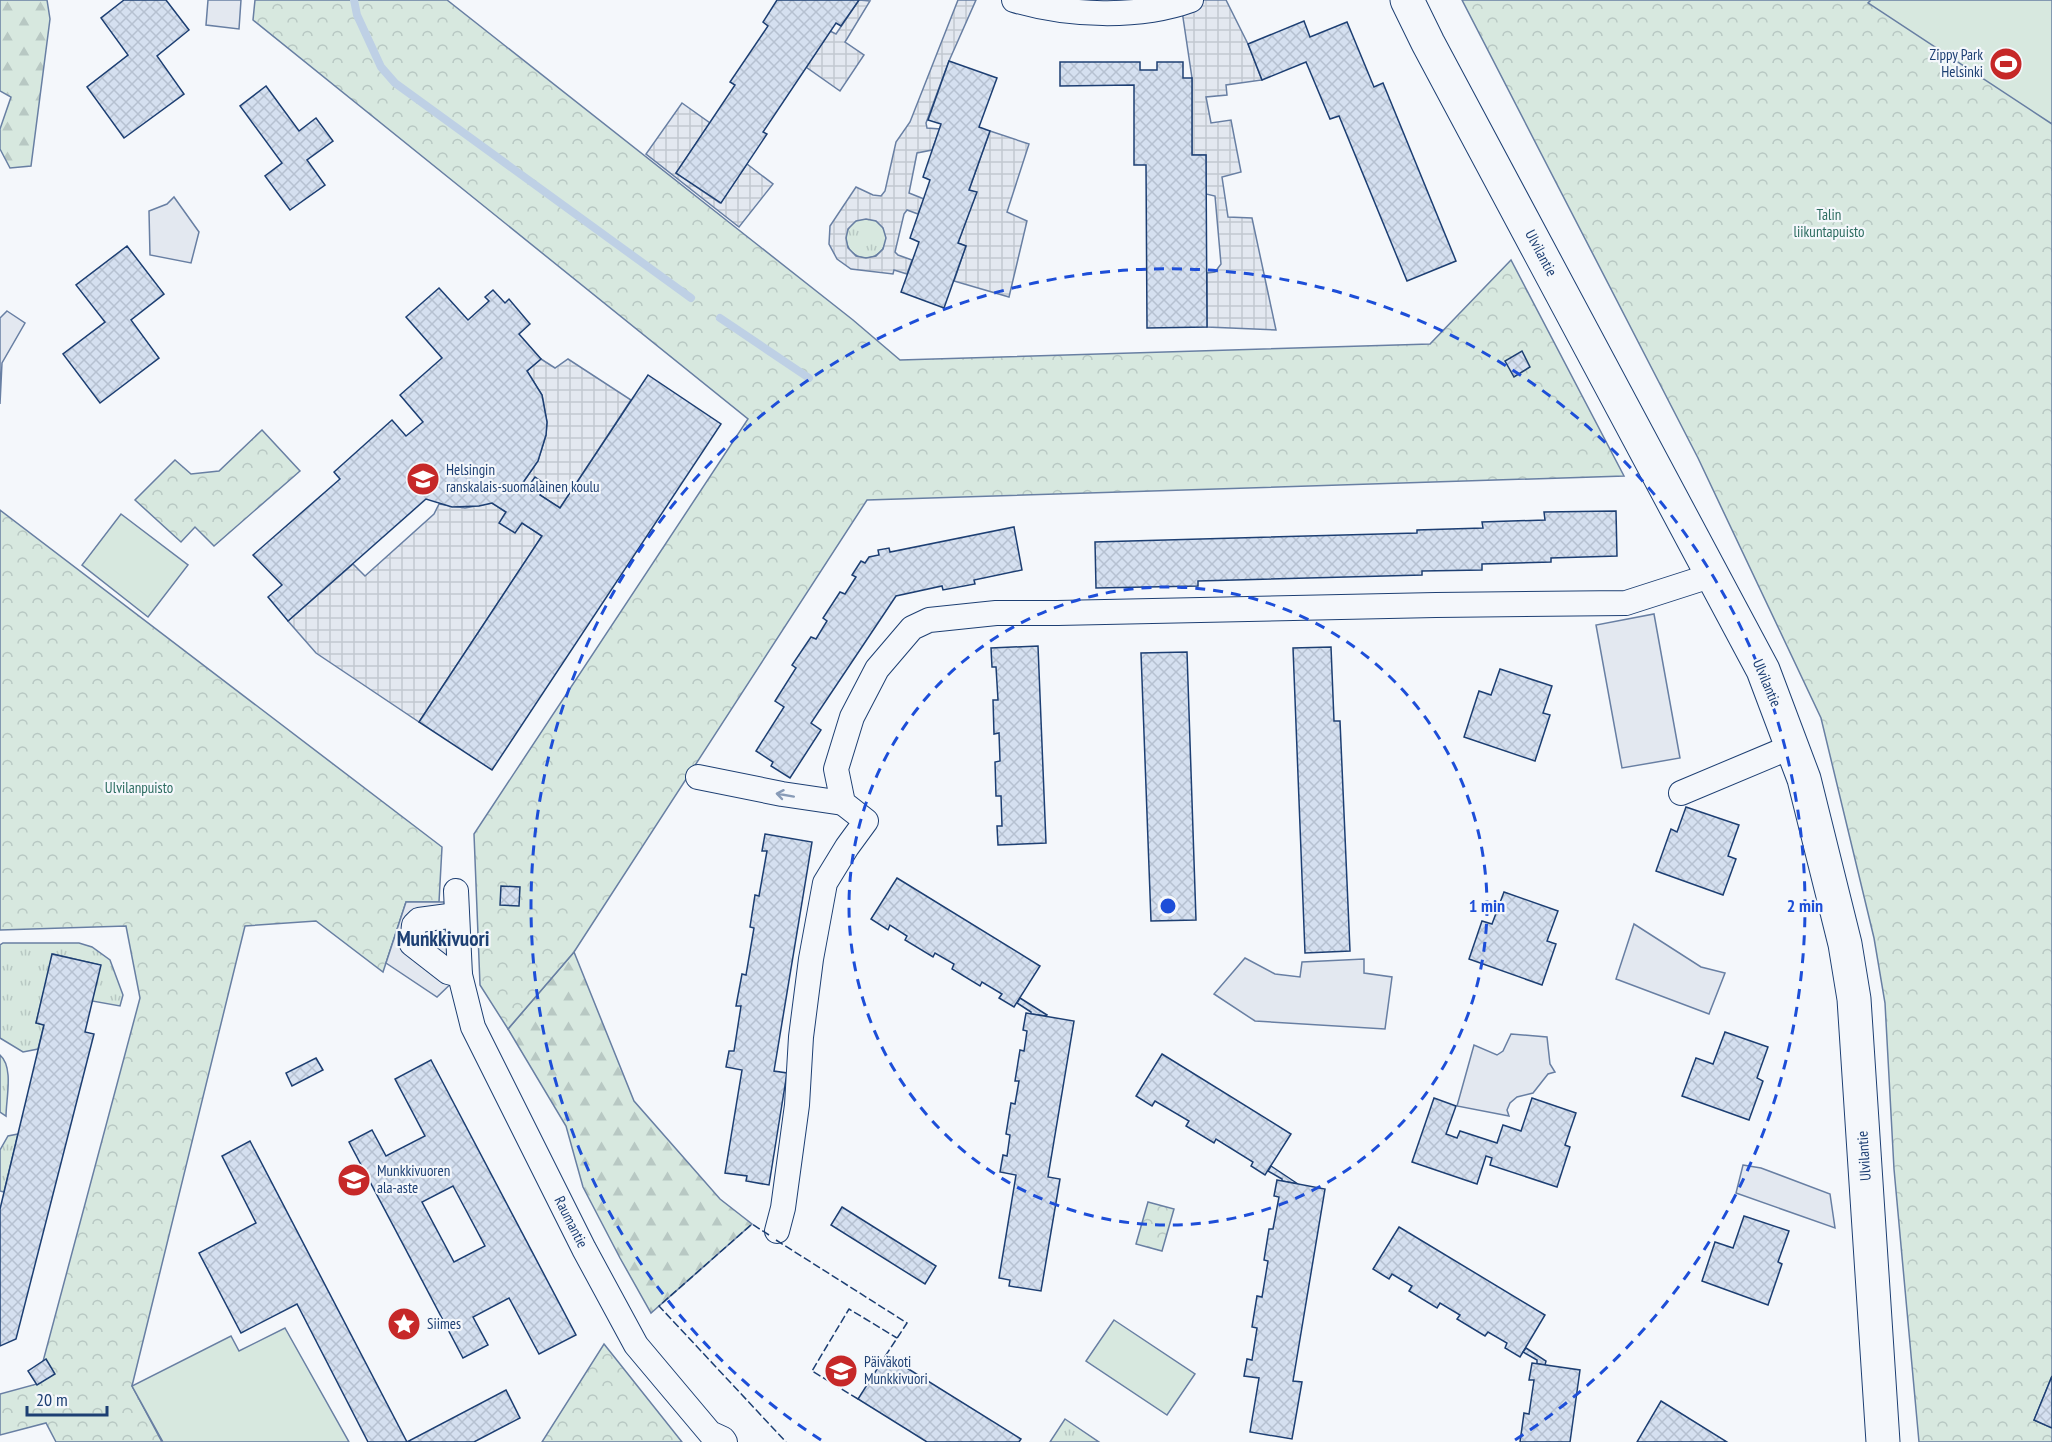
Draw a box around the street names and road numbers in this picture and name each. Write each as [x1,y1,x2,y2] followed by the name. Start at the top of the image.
[1521,226,1562,279] street label: Ulvilantie
[1749,656,1786,710] street label: Ulvilantie
[1852,1130,1875,1182] street label: Ulvilantie
[550,1193,593,1251] street label: Raumantie

